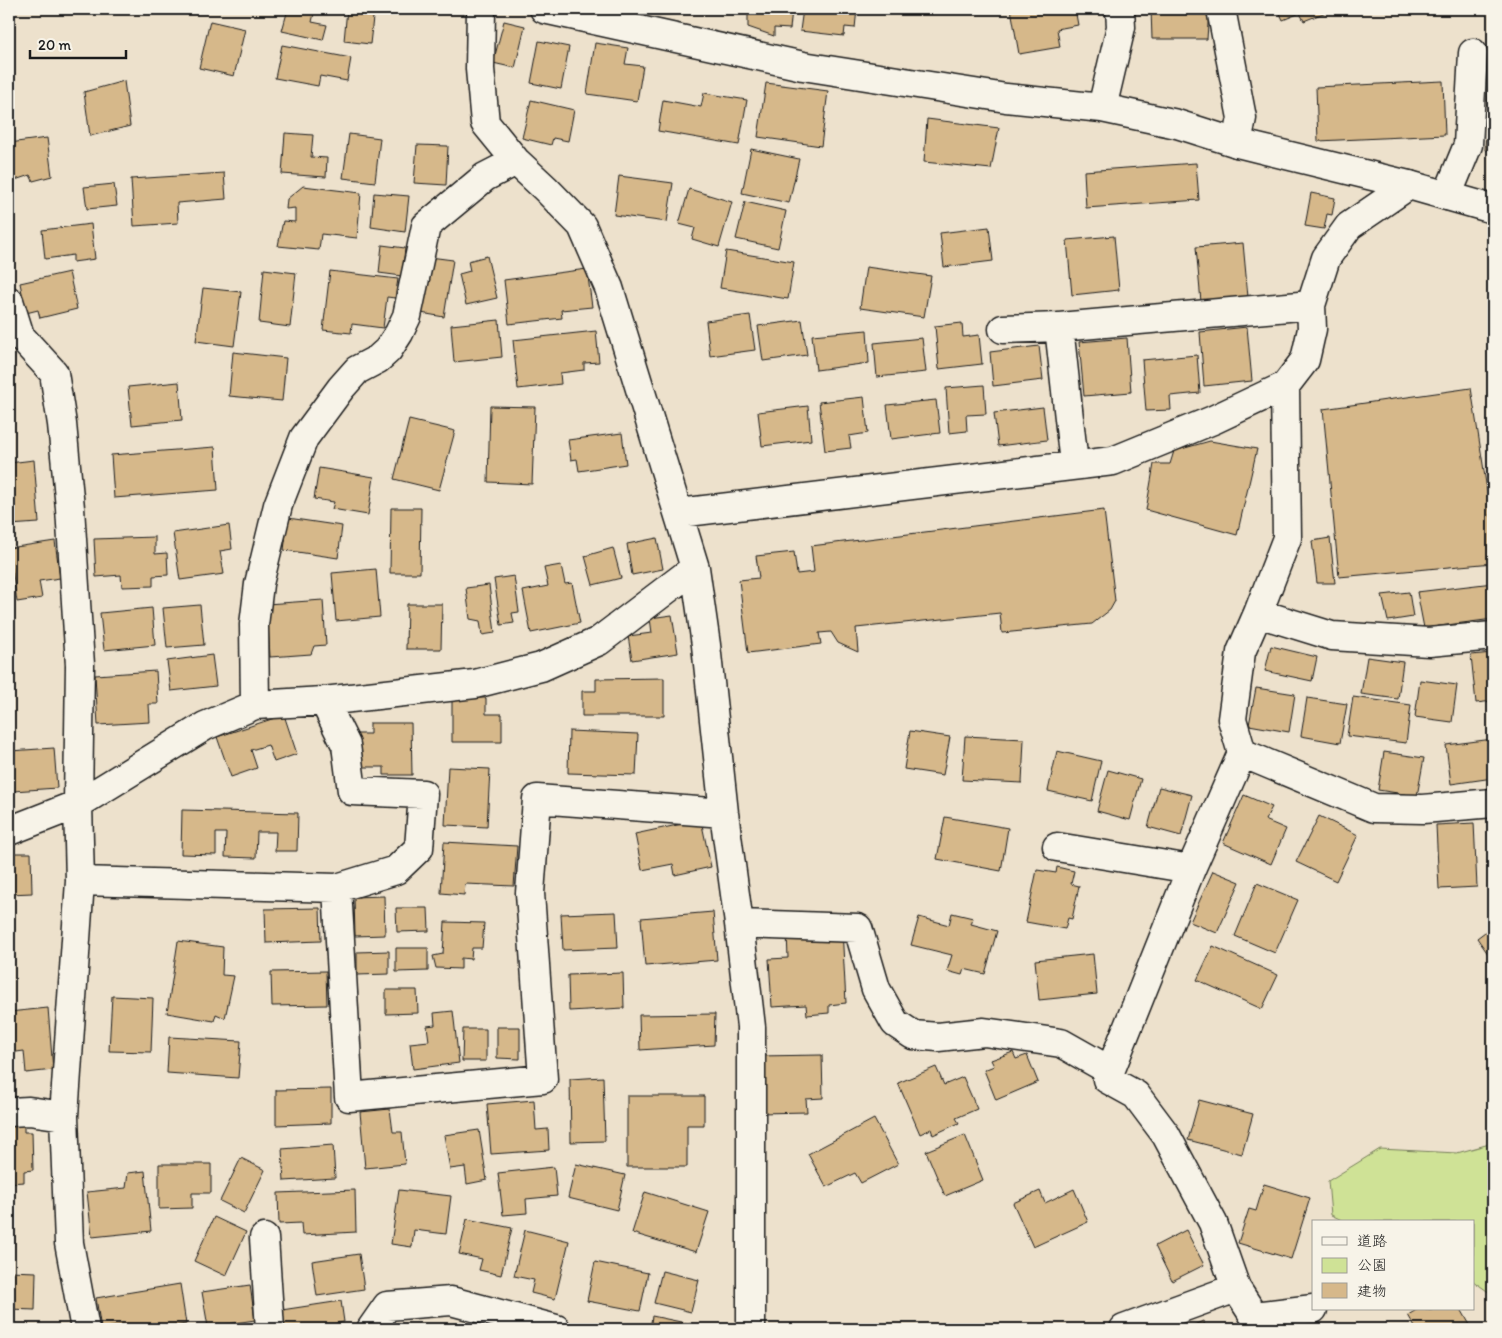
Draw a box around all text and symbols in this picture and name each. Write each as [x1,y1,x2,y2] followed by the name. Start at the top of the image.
[30,28,126,60] scale bar
[38,36,72,54] text: 20 m
[1312,1220,1474,1310] legend
[1357,1232,1387,1250] text: 道路
[1357,1256,1387,1274] text: 公園
[1357,1282,1387,1300] text: 建物

